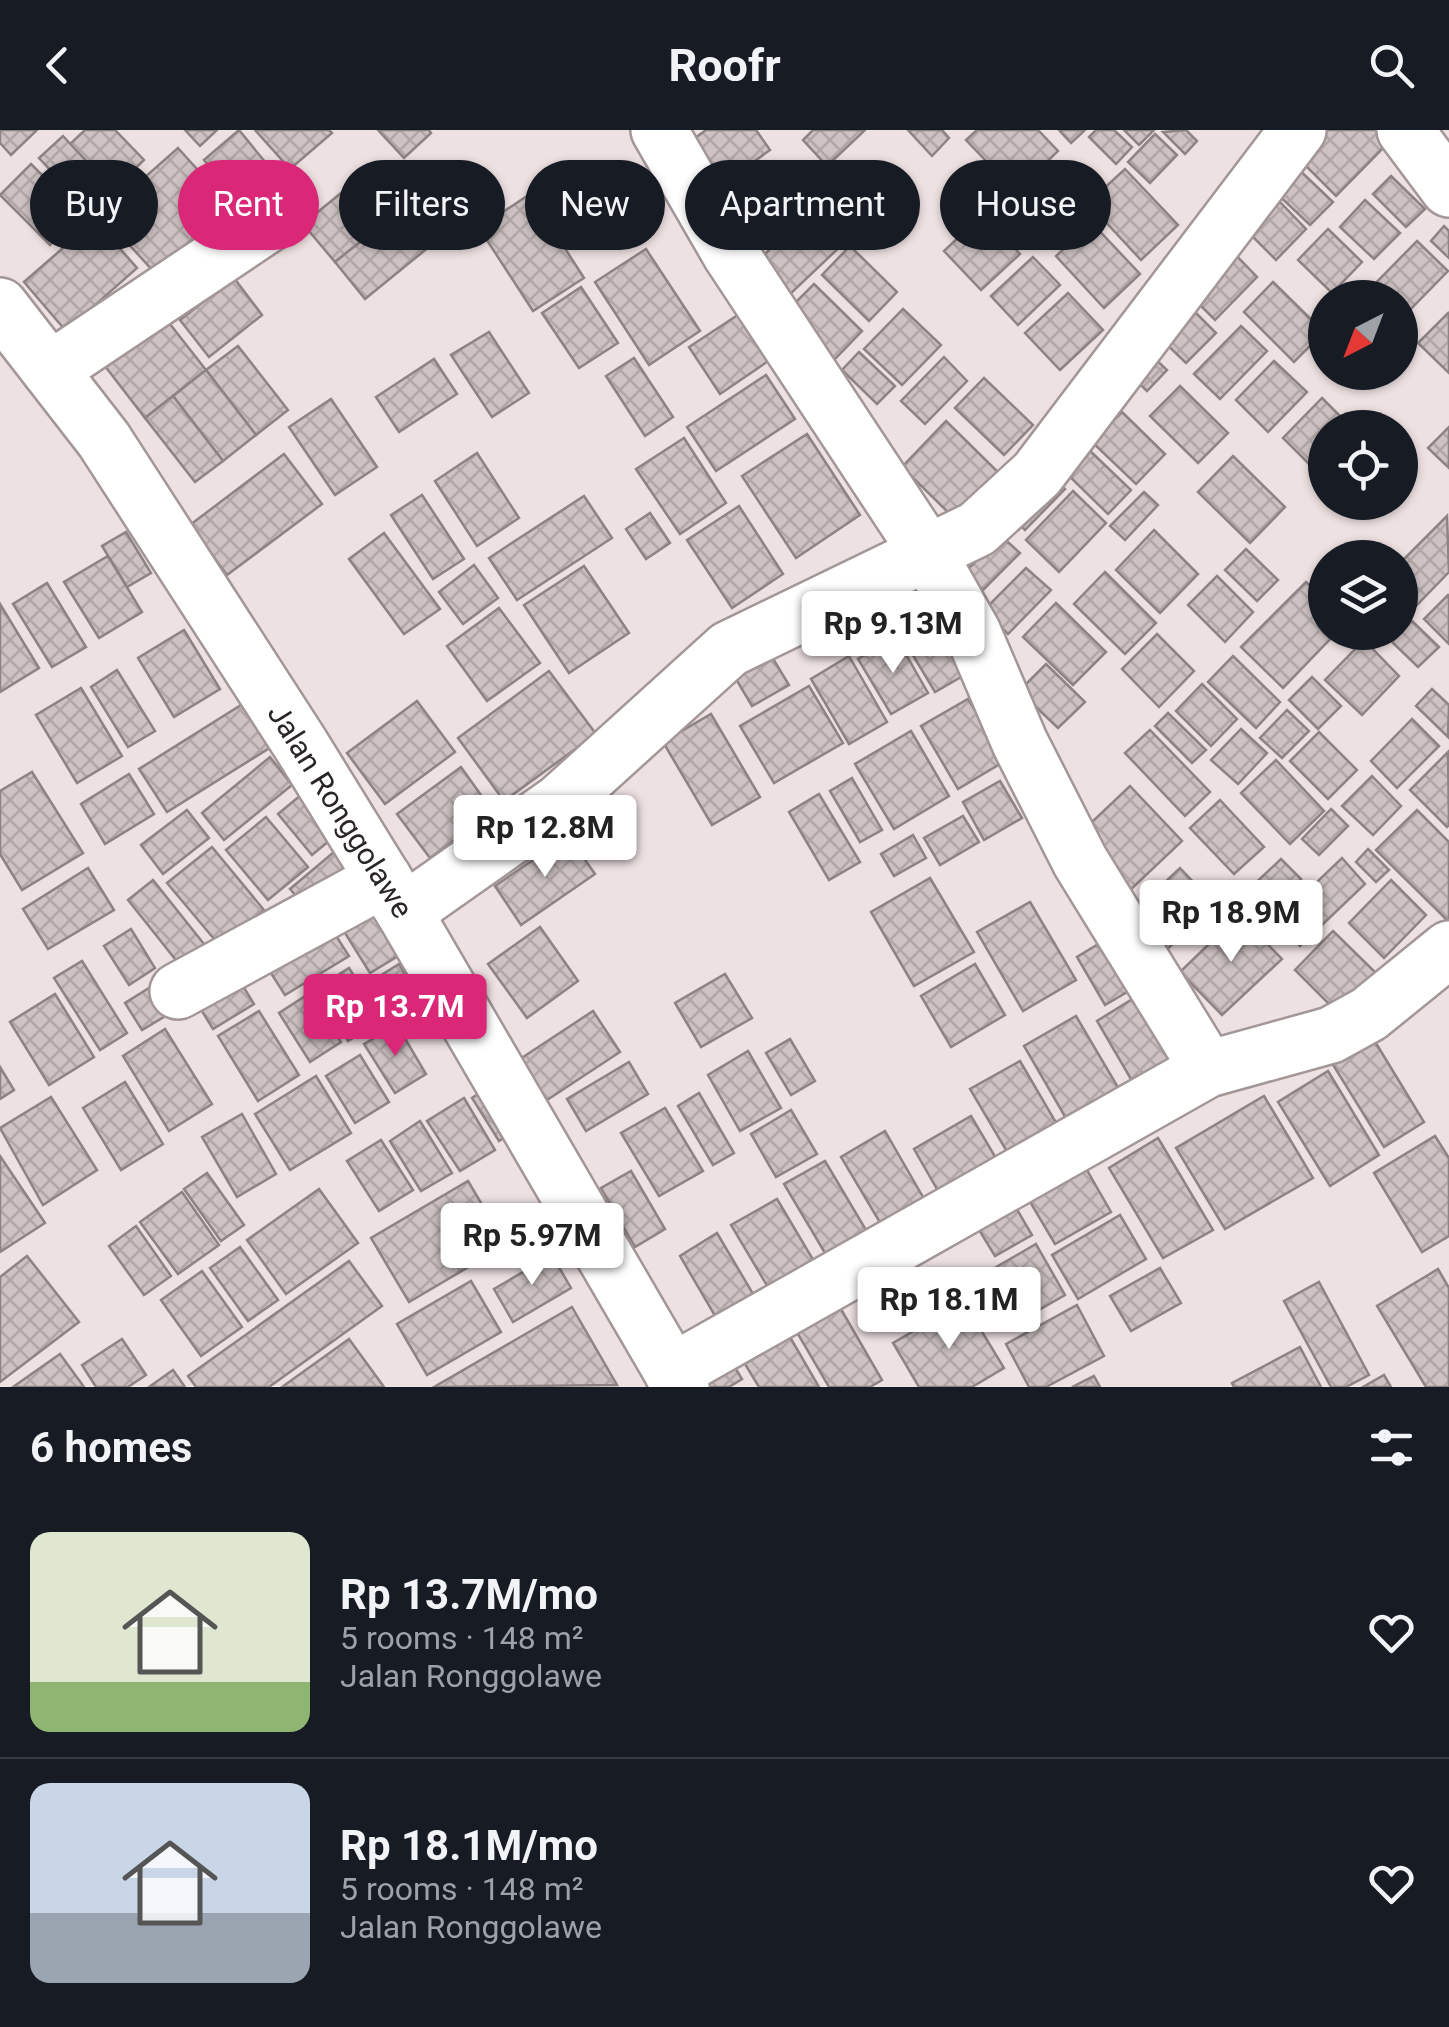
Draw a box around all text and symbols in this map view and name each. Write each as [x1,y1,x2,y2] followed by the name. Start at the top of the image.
[30,38,85,93] icon: back
[1364,38,1419,93] icon: search
[668,39,781,92] text: Roofr
[30,160,158,250] chip: Buy
[178,160,319,250] chip: Rent
[339,160,505,250] chip: Filters
[525,160,665,250] chip: New
[685,160,920,250] chip: Apartment
[940,160,1111,250] chip: House
[1308,280,1418,390] north arrow
[1308,280,1418,650] map controls
[1308,410,1418,520] button: locate
[1308,540,1418,650] button: layers
[790,591,996,676] pin: Rp 9.13M
[824,604,962,642] text: Rp 9.13M
[261,697,420,924] street label: Jalan Ronggolawe
[442,795,648,880] pin: Rp 12.8M
[476,808,614,846] text: Rp 12.8M
[1128,880,1334,965] pin: Rp 18.9M
[1162,893,1300,931] text: Rp 18.9M
[292,974,498,1059] pin: Rp 13.7M
[326,987,464,1025] text: Rp 13.7M
[429,1203,635,1288] pin: Rp 5.97M
[463,1216,601,1254] text: Rp 5.97M
[846,1267,1052,1352] pin: Rp 18.1M
[880,1280,1018,1318] text: Rp 18.1M
[1364,1420,1419,1475] icon: filters
[30,1423,192,1472] text: 6 homes
[340,1570,598,1619] text: Rp 13.7M/mo
[110,1572,230,1692] icon: home
[1364,1605,1419,1660] icon: heart
[340,1619,583,1657] text: 5 rooms · 148 m²
[340,1657,602,1695] text: Jalan Ronggolawe
[340,1821,598,1870] text: Rp 18.1M/mo
[110,1823,230,1943] icon: home
[1364,1856,1419,1911] icon: heart
[340,1870,583,1908] text: 5 rooms · 148 m²
[340,1908,602,1946] text: Jalan Ronggolawe

